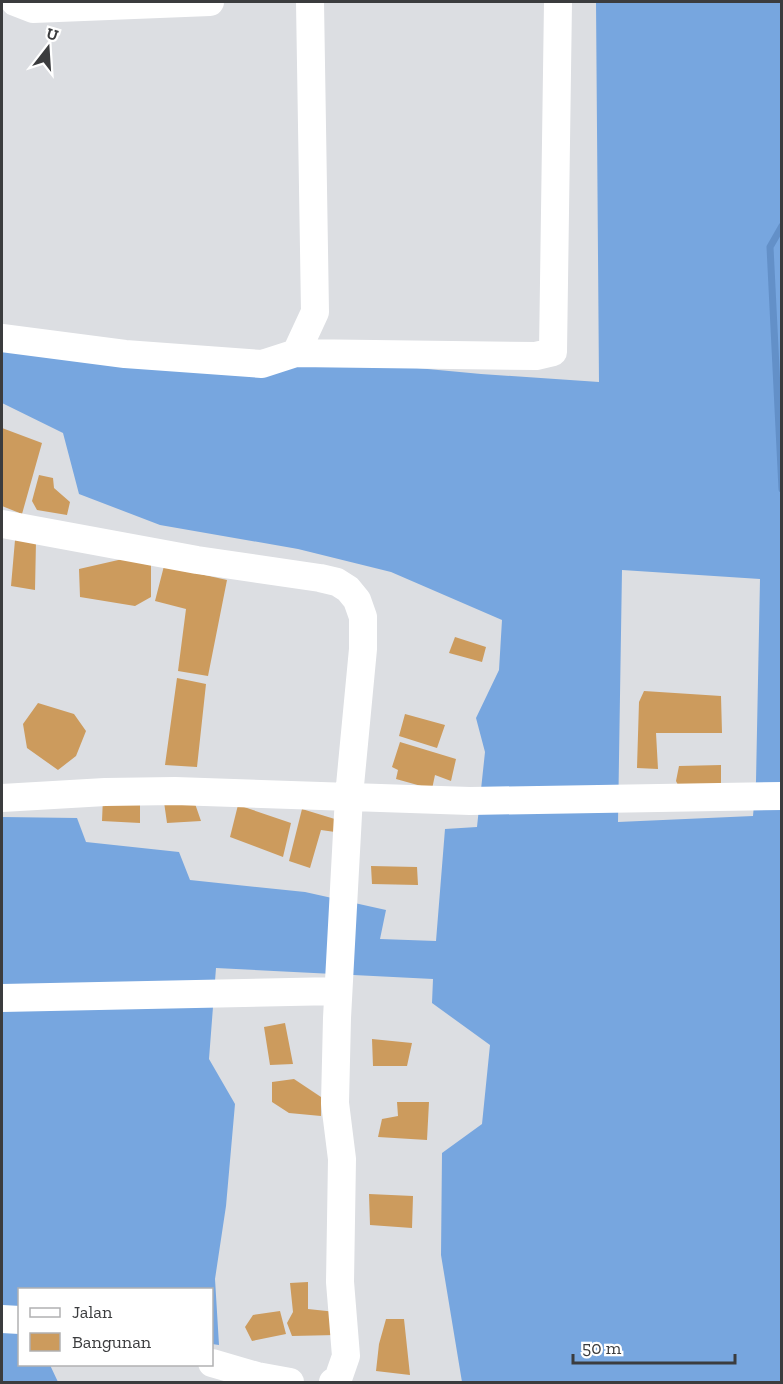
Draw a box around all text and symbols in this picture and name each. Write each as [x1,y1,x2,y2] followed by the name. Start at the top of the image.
[18,18,78,78] north arrow
[44,23,61,45] text: U
[18,1288,213,1366] legend
[72,1301,113,1323] text: Jalan
[573,1327,735,1365] scale bar
[72,1331,152,1353] text: Bangunan
[582,1337,622,1359] text: 50 m

